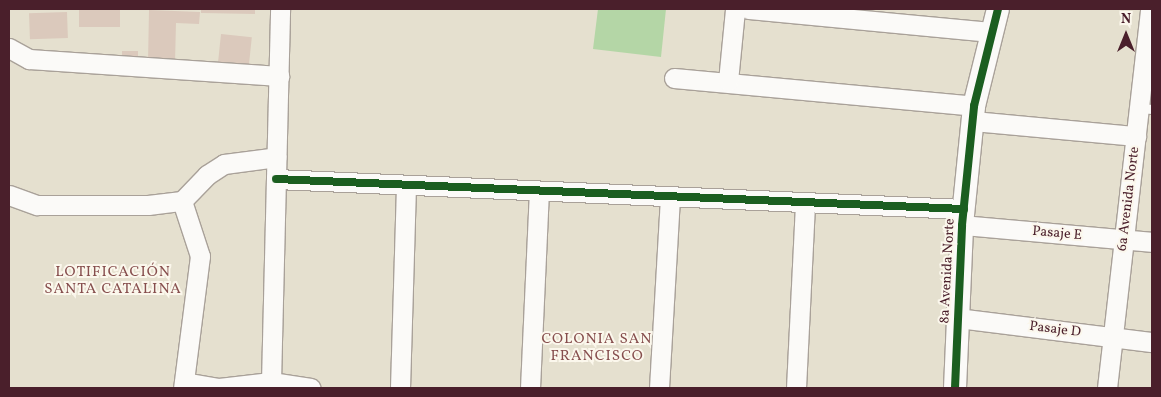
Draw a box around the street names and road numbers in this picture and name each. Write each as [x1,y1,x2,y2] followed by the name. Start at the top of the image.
[1114,146,1144,252] street label: 6a Avenida Norte
[937,218,959,324] street label: 8a Avenida Norte
[1031,223,1083,245] street label: Pasaje E
[1028,319,1082,341] street label: Pasaje D

